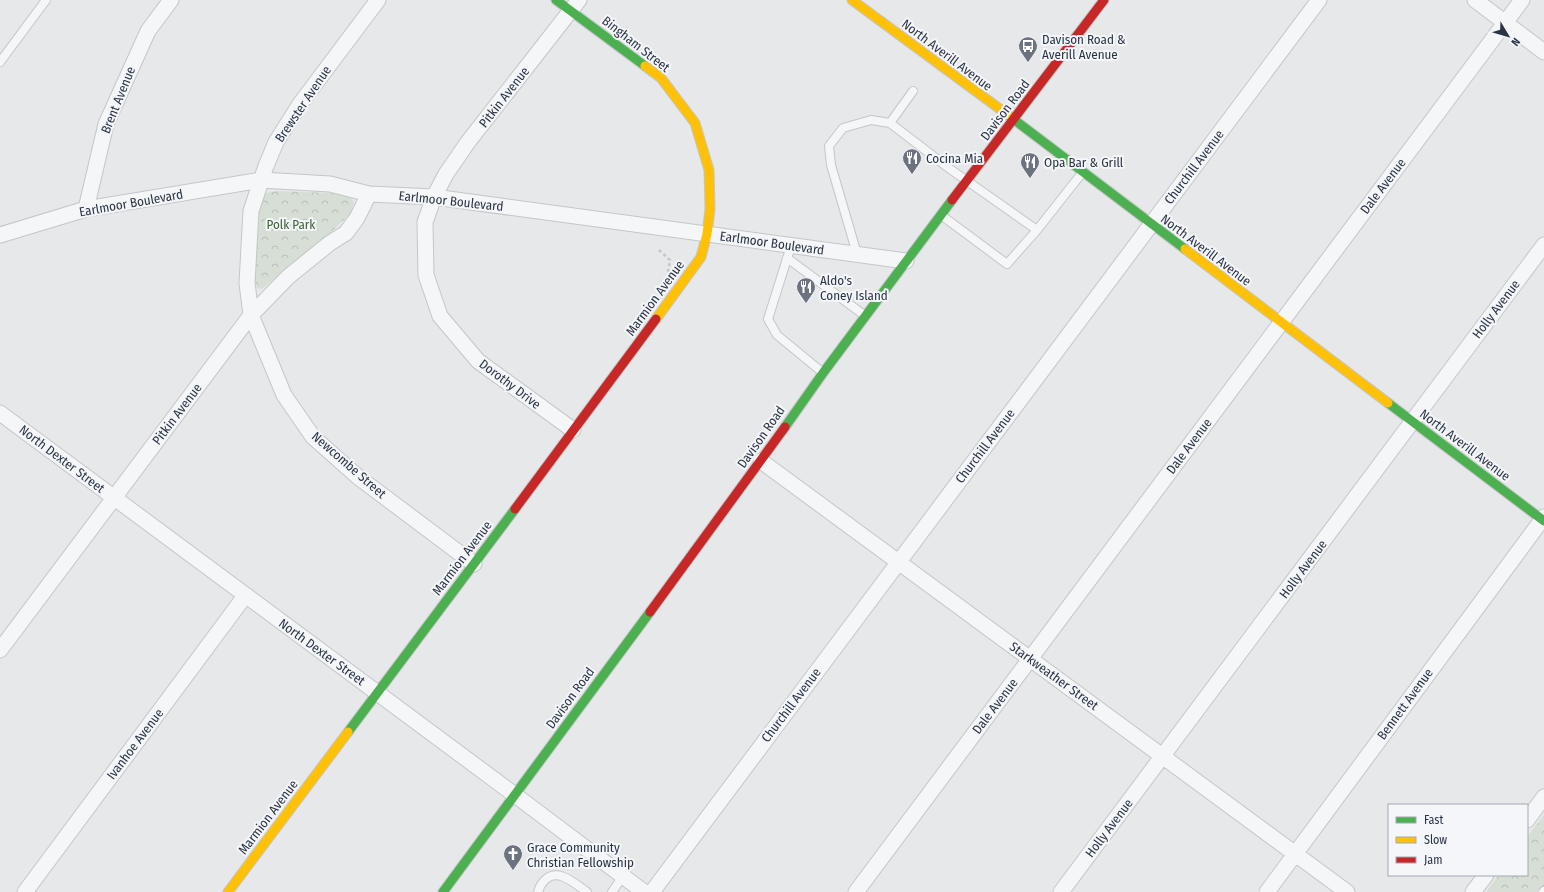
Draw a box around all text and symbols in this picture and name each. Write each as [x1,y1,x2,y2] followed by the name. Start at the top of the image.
[599,13,673,75] street label: Bingham Street
[899,16,995,94] street label: North Averill Avenue
[1488,16,1528,56] north arrow
[1042,32,1126,62] place label: Davison Road & Averill Avenue
[1017,35,1039,63] bus stop icon: Davison Road & Averill Avenue
[1508,35,1523,48] text: N
[272,63,334,145] street label: Brewster Avenue
[98,64,138,136] street label: Brent Avenue
[476,64,532,130] street label: Pitkin Avenue
[977,77,1033,143] street label: Davison Road
[1161,127,1227,207] street label: Churchill Avenue
[901,147,923,175] restaurant icon: Cocina Mia
[926,151,983,166] place label: Cocina Mia
[1019,151,1041,179] restaurant icon: Opa Bar & Grill
[1044,155,1124,170] place label: Opa Bar & Grill
[1357,155,1409,217] street label: Dale Avenue
[78,186,184,220] street label: Earlmoor Boulevard
[398,188,504,214] street label: Earlmoor Boulevard
[1158,211,1254,289] street label: North Averill Avenue
[267,217,316,232] park label: Polk Park
[719,228,825,258] street label: Earlmoor Boulevard
[623,257,687,339] street label: Marmion Avenue
[820,273,888,303] place label: Aldo's Coney Island
[795,276,817,304] restaurant icon: Aldo's Coney Island
[1469,277,1523,341] street label: Holly Avenue
[476,356,544,412] street label: Dorothy Drive
[149,380,205,448] street label: Pitkin Avenue
[734,403,788,471] street label: Davison Road
[952,406,1018,486] street label: Churchill Avenue
[1417,406,1513,484] street label: North Averill Avenue
[1163,415,1215,477] street label: Dale Avenue
[16,422,108,496] street label: North Dexter Street
[309,429,390,502] street label: Newcombe Street
[429,518,495,598] street label: Marmion Avenue
[1276,537,1330,601] street label: Holly Avenue
[276,616,369,689] street label: North Dexter Street
[1007,639,1102,714] street label: Starkweather Street
[543,665,597,731] street label: Davison Road
[758,665,824,745] street label: Churchill Avenue
[1374,665,1436,743] street label: Bennett Avenue
[969,675,1021,737] street label: Dale Avenue
[104,706,166,782] street label: Ivanhoe Avenue
[235,777,301,857] street label: Marmion Avenue
[1082,796,1136,860] street label: Holly Avenue
[1388,804,1528,876] legend
[1424,813,1443,827] text: Fast
[1424,833,1447,847] text: Slow
[527,840,634,870] place label: Grace Community Christian Fellowship
[502,843,524,871] church icon: Grace Community Christian Fellowship
[1424,853,1442,867] text: Jam

